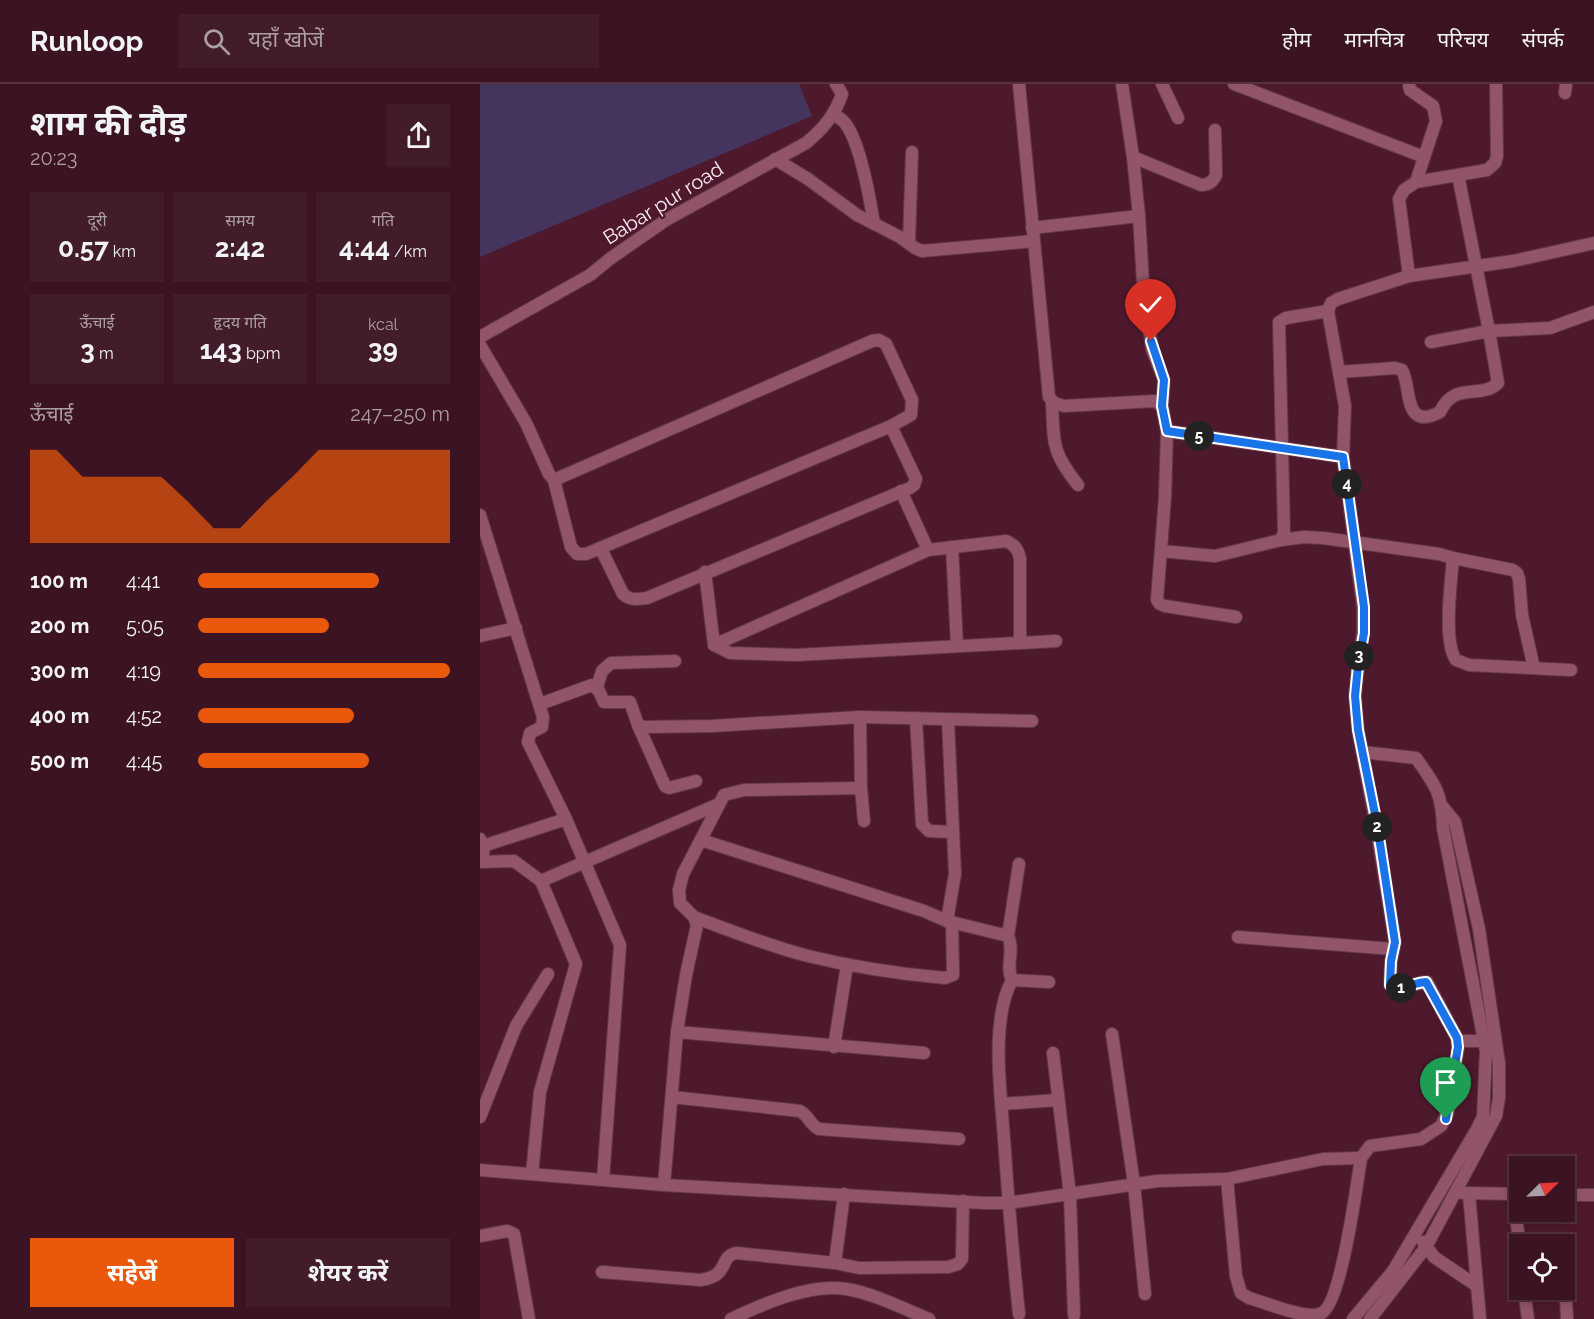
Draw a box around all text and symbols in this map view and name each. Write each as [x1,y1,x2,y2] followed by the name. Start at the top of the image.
[179,14,599,68] search box
[30,25,143,58] text: Runloop
[200,25,233,58] icon: search
[248,26,324,52] text: यहाँ खोजें
[1282,27,1311,52] text: होम
[1344,27,1404,52] text: मानचित्र
[1437,27,1489,52] text: परिचय
[1522,27,1564,52] text: संपर्क
[30,104,186,143] text: शाम की दौड़
[387,104,450,167] button: share
[30,146,78,170] text: 20:23
[599,157,727,249] street label: Babar pur road
[87,211,107,230] text: दूरी
[225,211,255,230] text: समय
[372,211,394,230] text: गति
[58,233,109,263] text: 0.57
[215,233,265,263] text: 2:42
[339,233,390,263] text: 4:44
[109,242,136,261] text: km
[390,242,427,261] text: /km
[1125,279,1176,341] pin
[1134,288,1167,321] icon: check
[80,313,114,332] text: ऊँचाई
[214,313,266,332] text: हृदय गति
[368,315,398,334] text: kcal
[368,334,398,364] text: 39
[80,335,95,365] text: 3
[200,335,242,365] text: 143
[95,344,114,363] text: m
[242,344,280,363] text: bpm
[30,402,73,426] text: ऊँचाई
[350,402,450,426] text: 247–250 m
[1184,421,1214,451] pin: 5
[1195,426,1203,445] text: 5
[1332,469,1362,499] pin: 4
[1342,474,1352,493] text: 4
[30,569,88,593] text: 100 m
[126,569,160,593] text: 4:41
[30,614,89,638] text: 200 m
[126,614,164,638] text: 5:05
[1344,641,1374,671] pin: 3
[1355,646,1363,665] text: 3
[30,659,89,683] text: 300 m
[126,659,161,683] text: 4:19
[30,704,89,728] text: 400 m
[126,704,162,728] text: 4:52
[30,749,89,773] text: 500 m
[126,749,163,773] text: 4:45
[1362,812,1392,842] pin: 2
[1372,817,1382,836] text: 2
[1386,973,1416,1003] pin: 1
[1397,978,1405,997] text: 1
[1420,1057,1471,1119] pin
[1429,1066,1462,1099] icon: arrive
[1509,1156,1575,1222] north arrow
[1509,1156,1575,1300] map controls
[1509,1234,1575,1300] button: locate
[30,1238,234,1307] button: सहेजें
[246,1238,450,1307] button: शेयर करें

